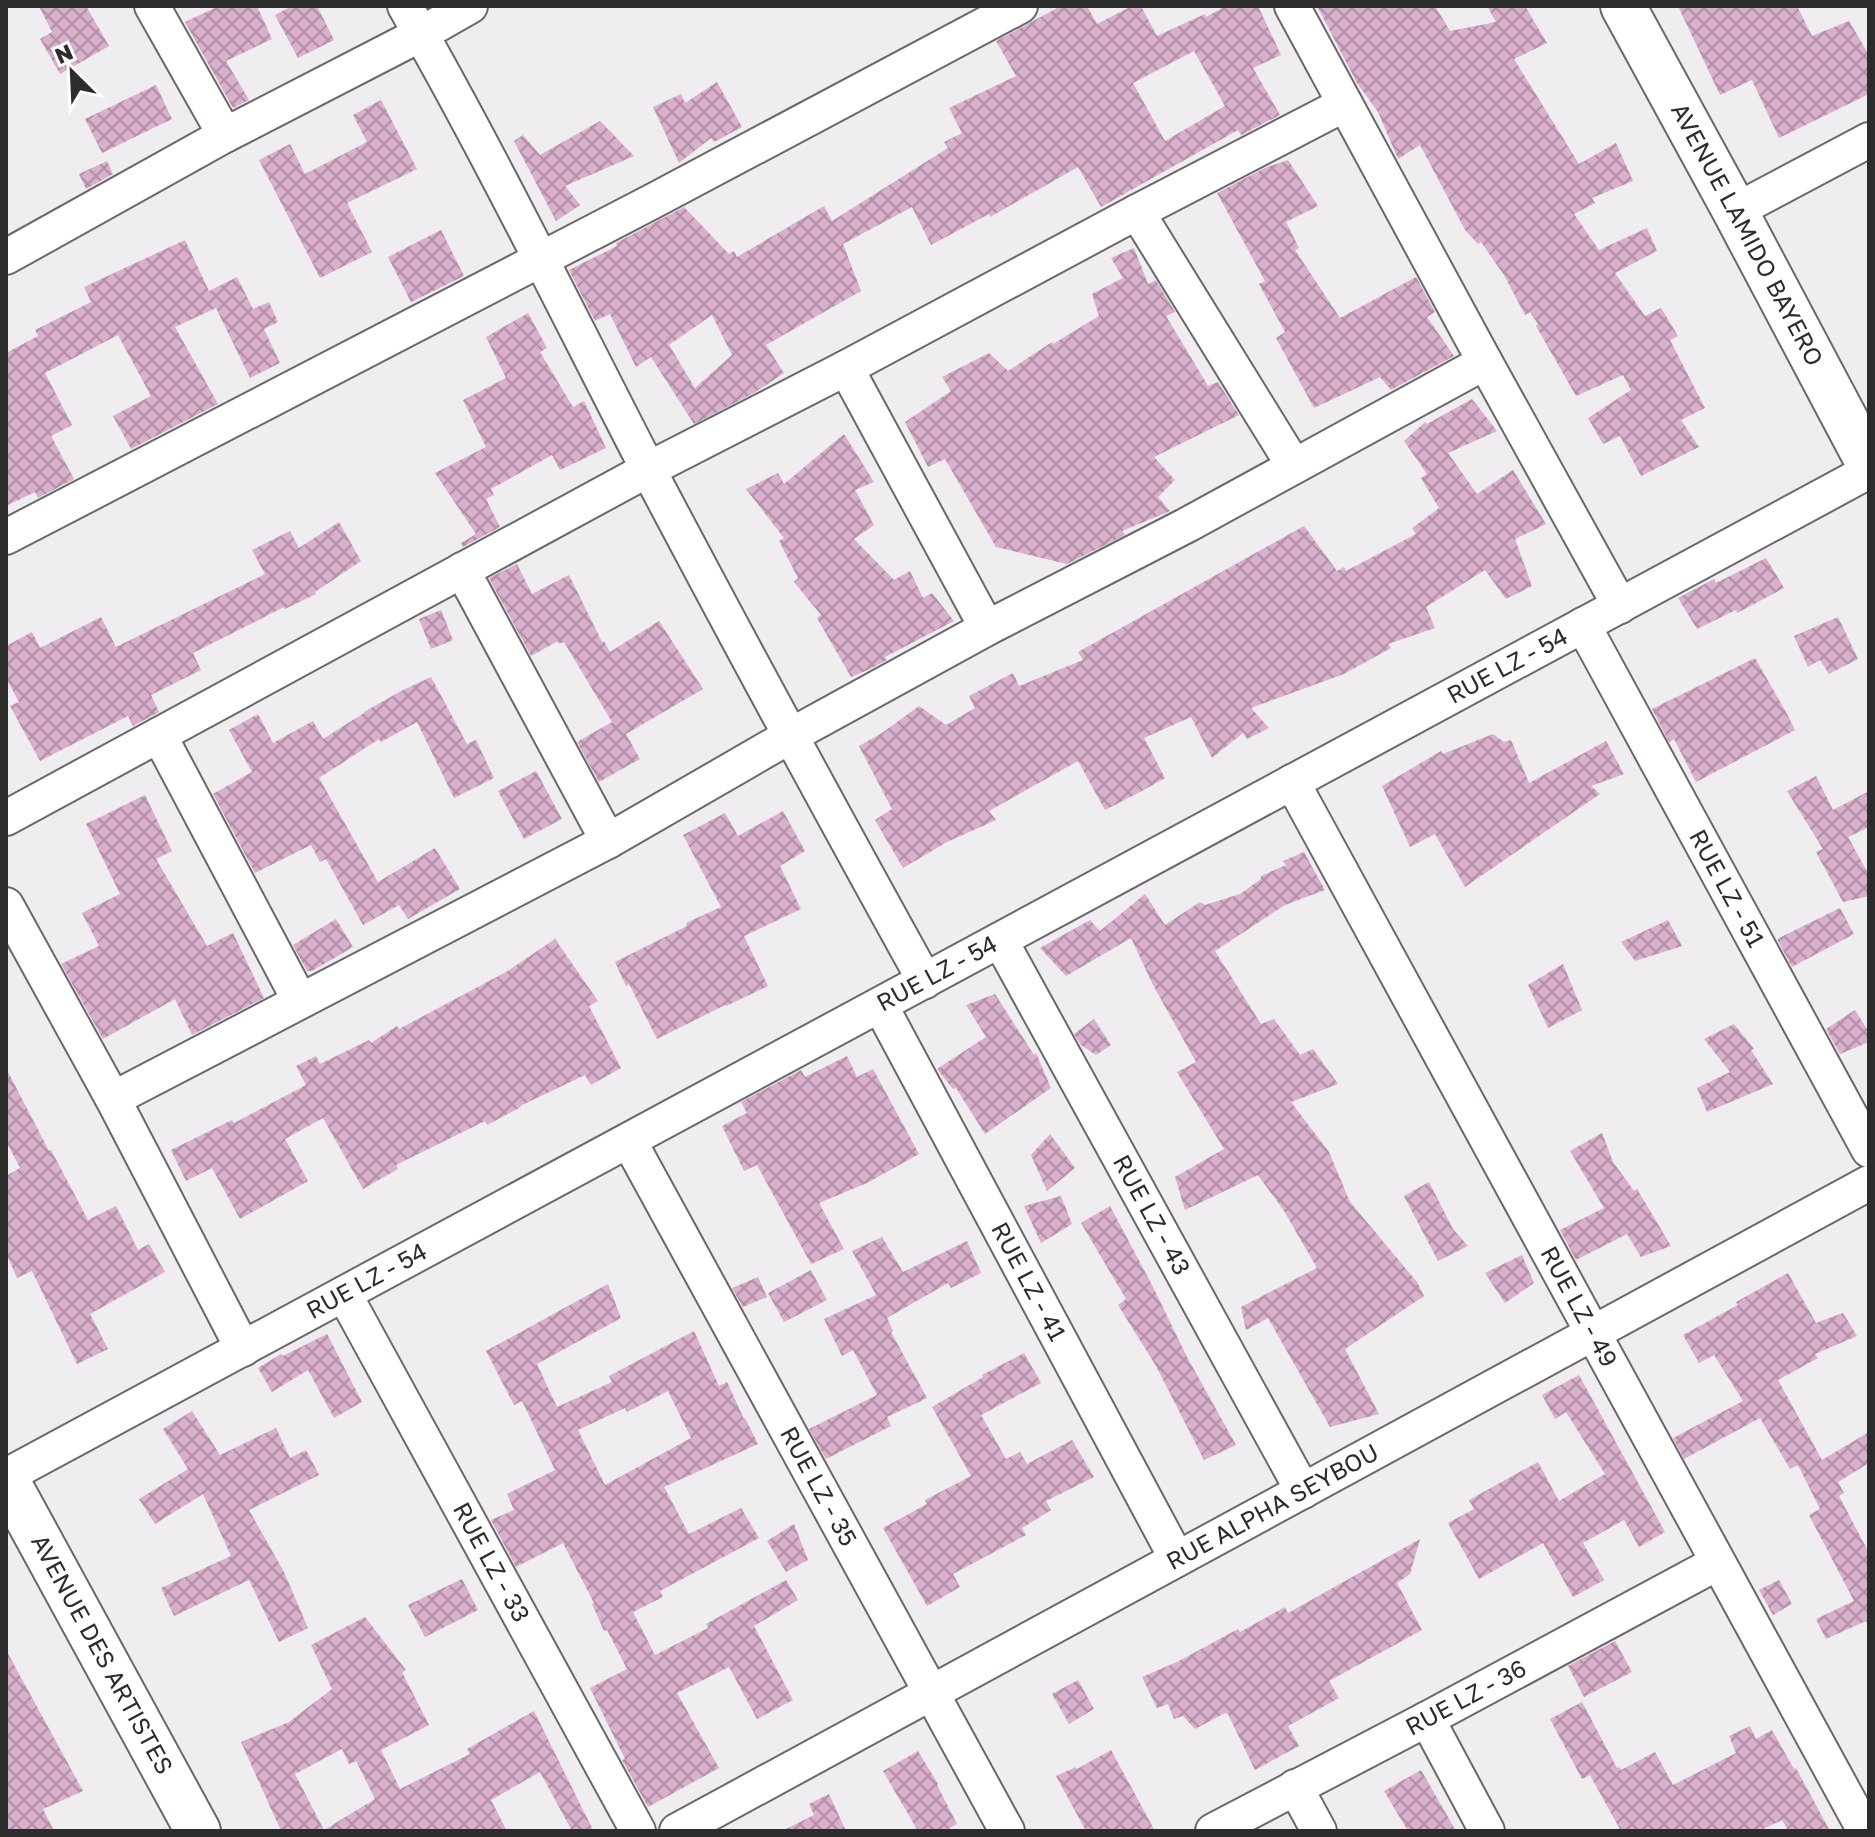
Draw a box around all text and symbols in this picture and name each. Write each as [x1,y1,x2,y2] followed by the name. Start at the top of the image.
[32,32,112,112] north arrow
[51,38,77,69] text: N
[1666,98,1830,370] street label: AVENUE LAMIDO BAYERO
[1442,620,1572,709] street label: RUE LZ - 54
[1684,824,1772,952] street label: RUE LZ - 51
[871,928,1002,1017] street label: RUE LZ - 54
[1108,1149,1197,1280] street label: RUE LZ - 43
[986,1217,1073,1345] street label: RUE LZ - 41
[301,1236,431,1324] street label: RUE LZ - 54
[1535,1241,1625,1371] street label: RUE LZ - 49
[775,1421,864,1551] street label: RUE LZ - 35
[1161,1437,1383,1575] street label: RUE ALPHA SEYBOU
[448,1497,537,1627] street label: RUE LZ - 33
[26,1529,180,1779] street label: AVENUE DES ARTISTES
[1400,1652,1531,1741] street label: RUE LZ - 36

